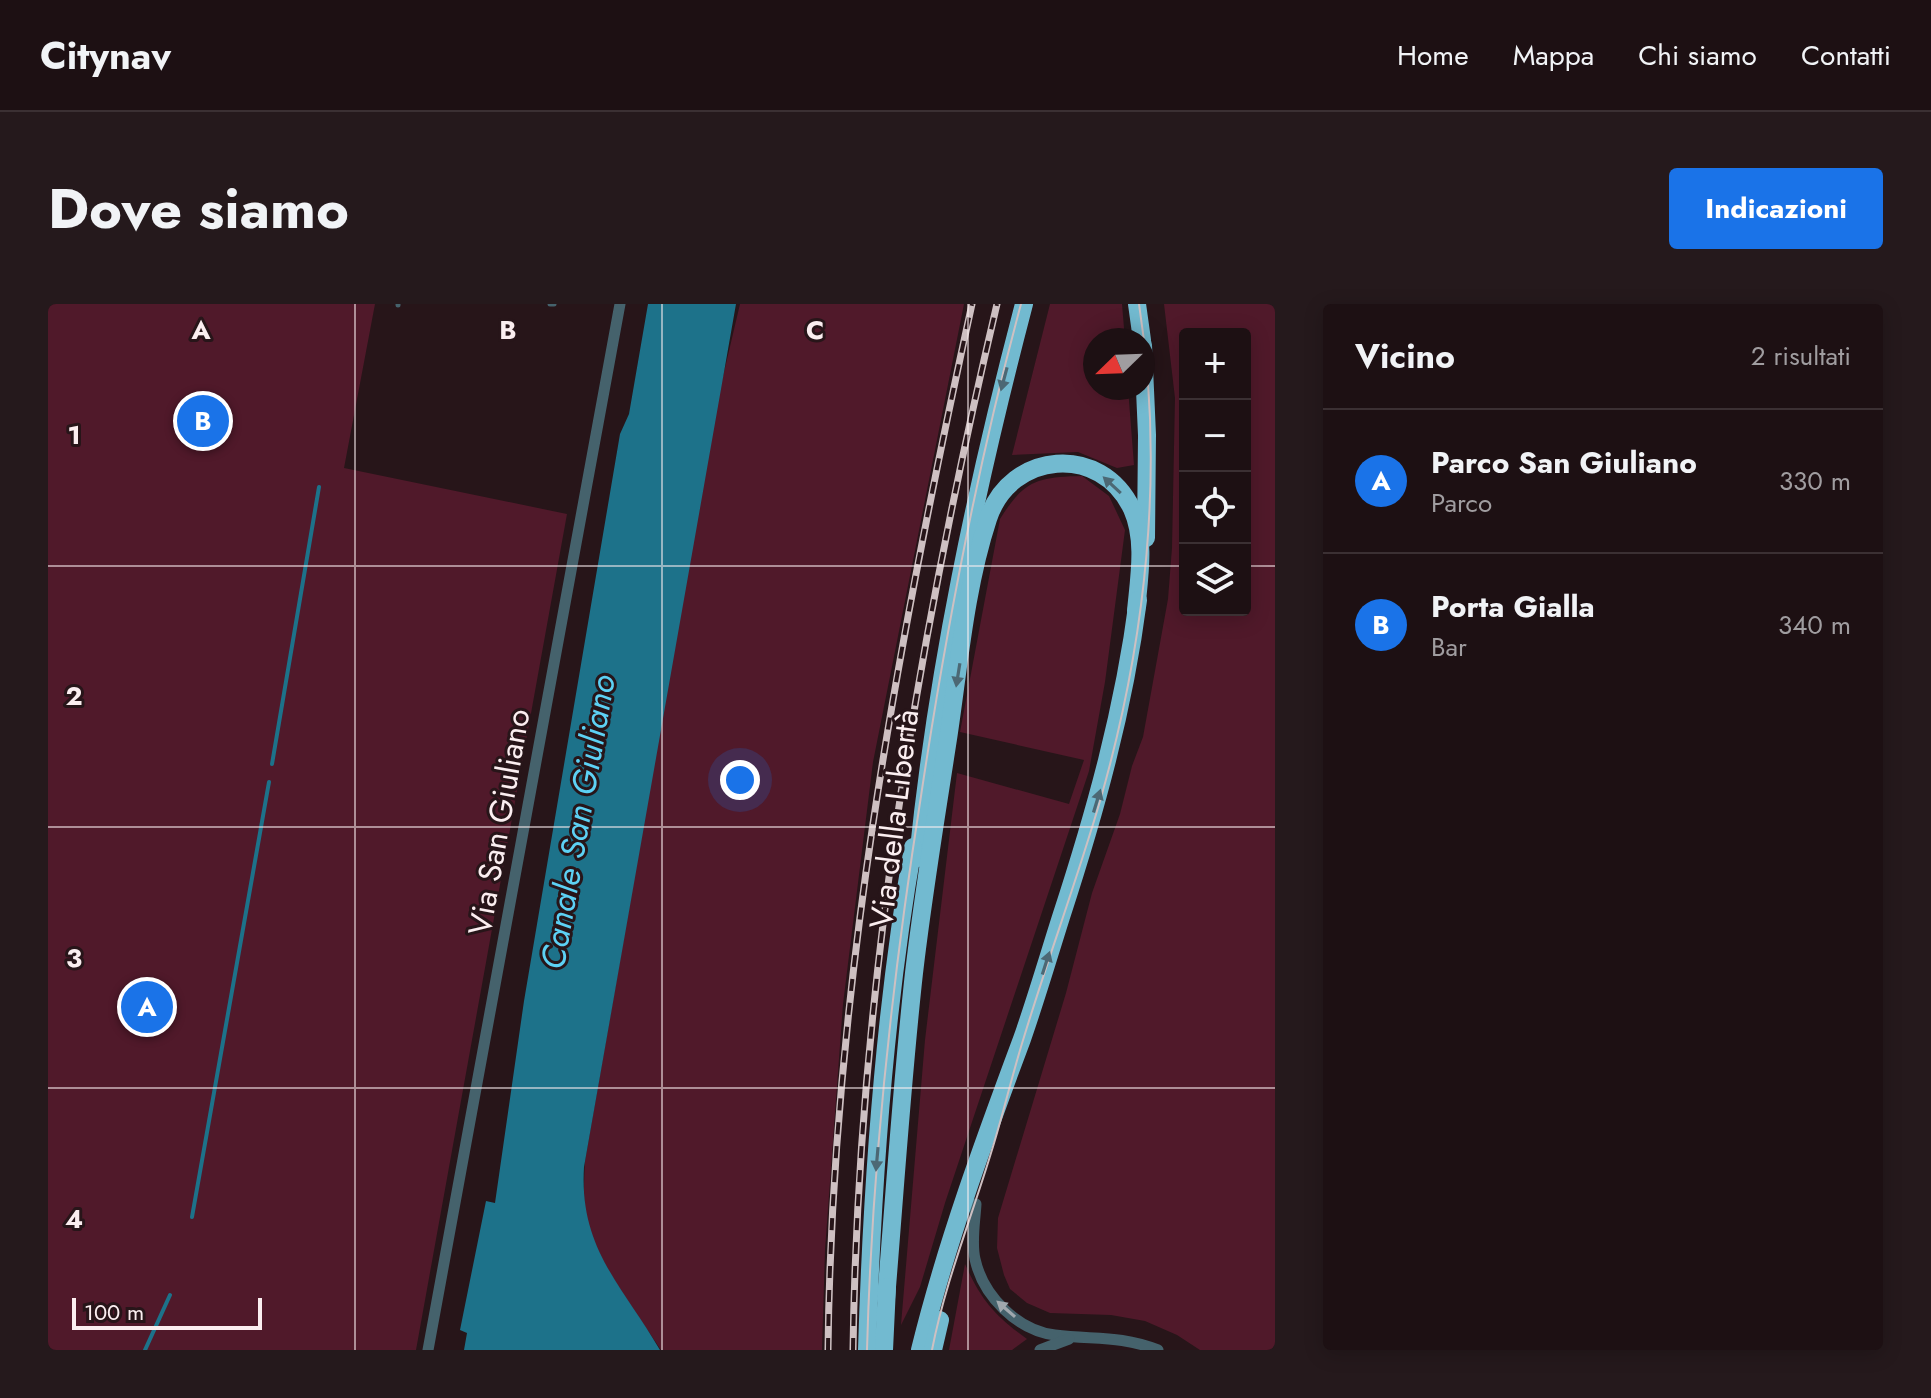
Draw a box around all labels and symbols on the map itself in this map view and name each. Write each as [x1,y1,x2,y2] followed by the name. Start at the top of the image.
[190,311,211,349] text: A
[499,311,517,349] text: B
[806,311,824,349] text: C
[1083,328,1155,400] north arrow
[998,367,1010,392] one-way arrow
[177,391,229,451] pin: B
[67,416,81,454] text: 1
[1103,477,1122,495] one-way arrow
[951,663,964,688] one-way arrow
[528,671,628,973] water label: Canale San Giuliano
[65,677,83,715] text: 2
[456,705,542,939] street label: Via San Giuliano
[858,707,930,931] street label: Via della Libertà
[720,760,760,800] your location
[1091,789,1104,813] one-way arrow
[66,939,82,977] text: 3
[1041,951,1053,975] one-way arrow
[121,977,173,1037] pin: A
[871,1147,884,1172] one-way arrow
[65,1200,83,1238] text: 4
[72,1294,262,1330] scale bar
[997,1301,1016,1319] one-way arrow

